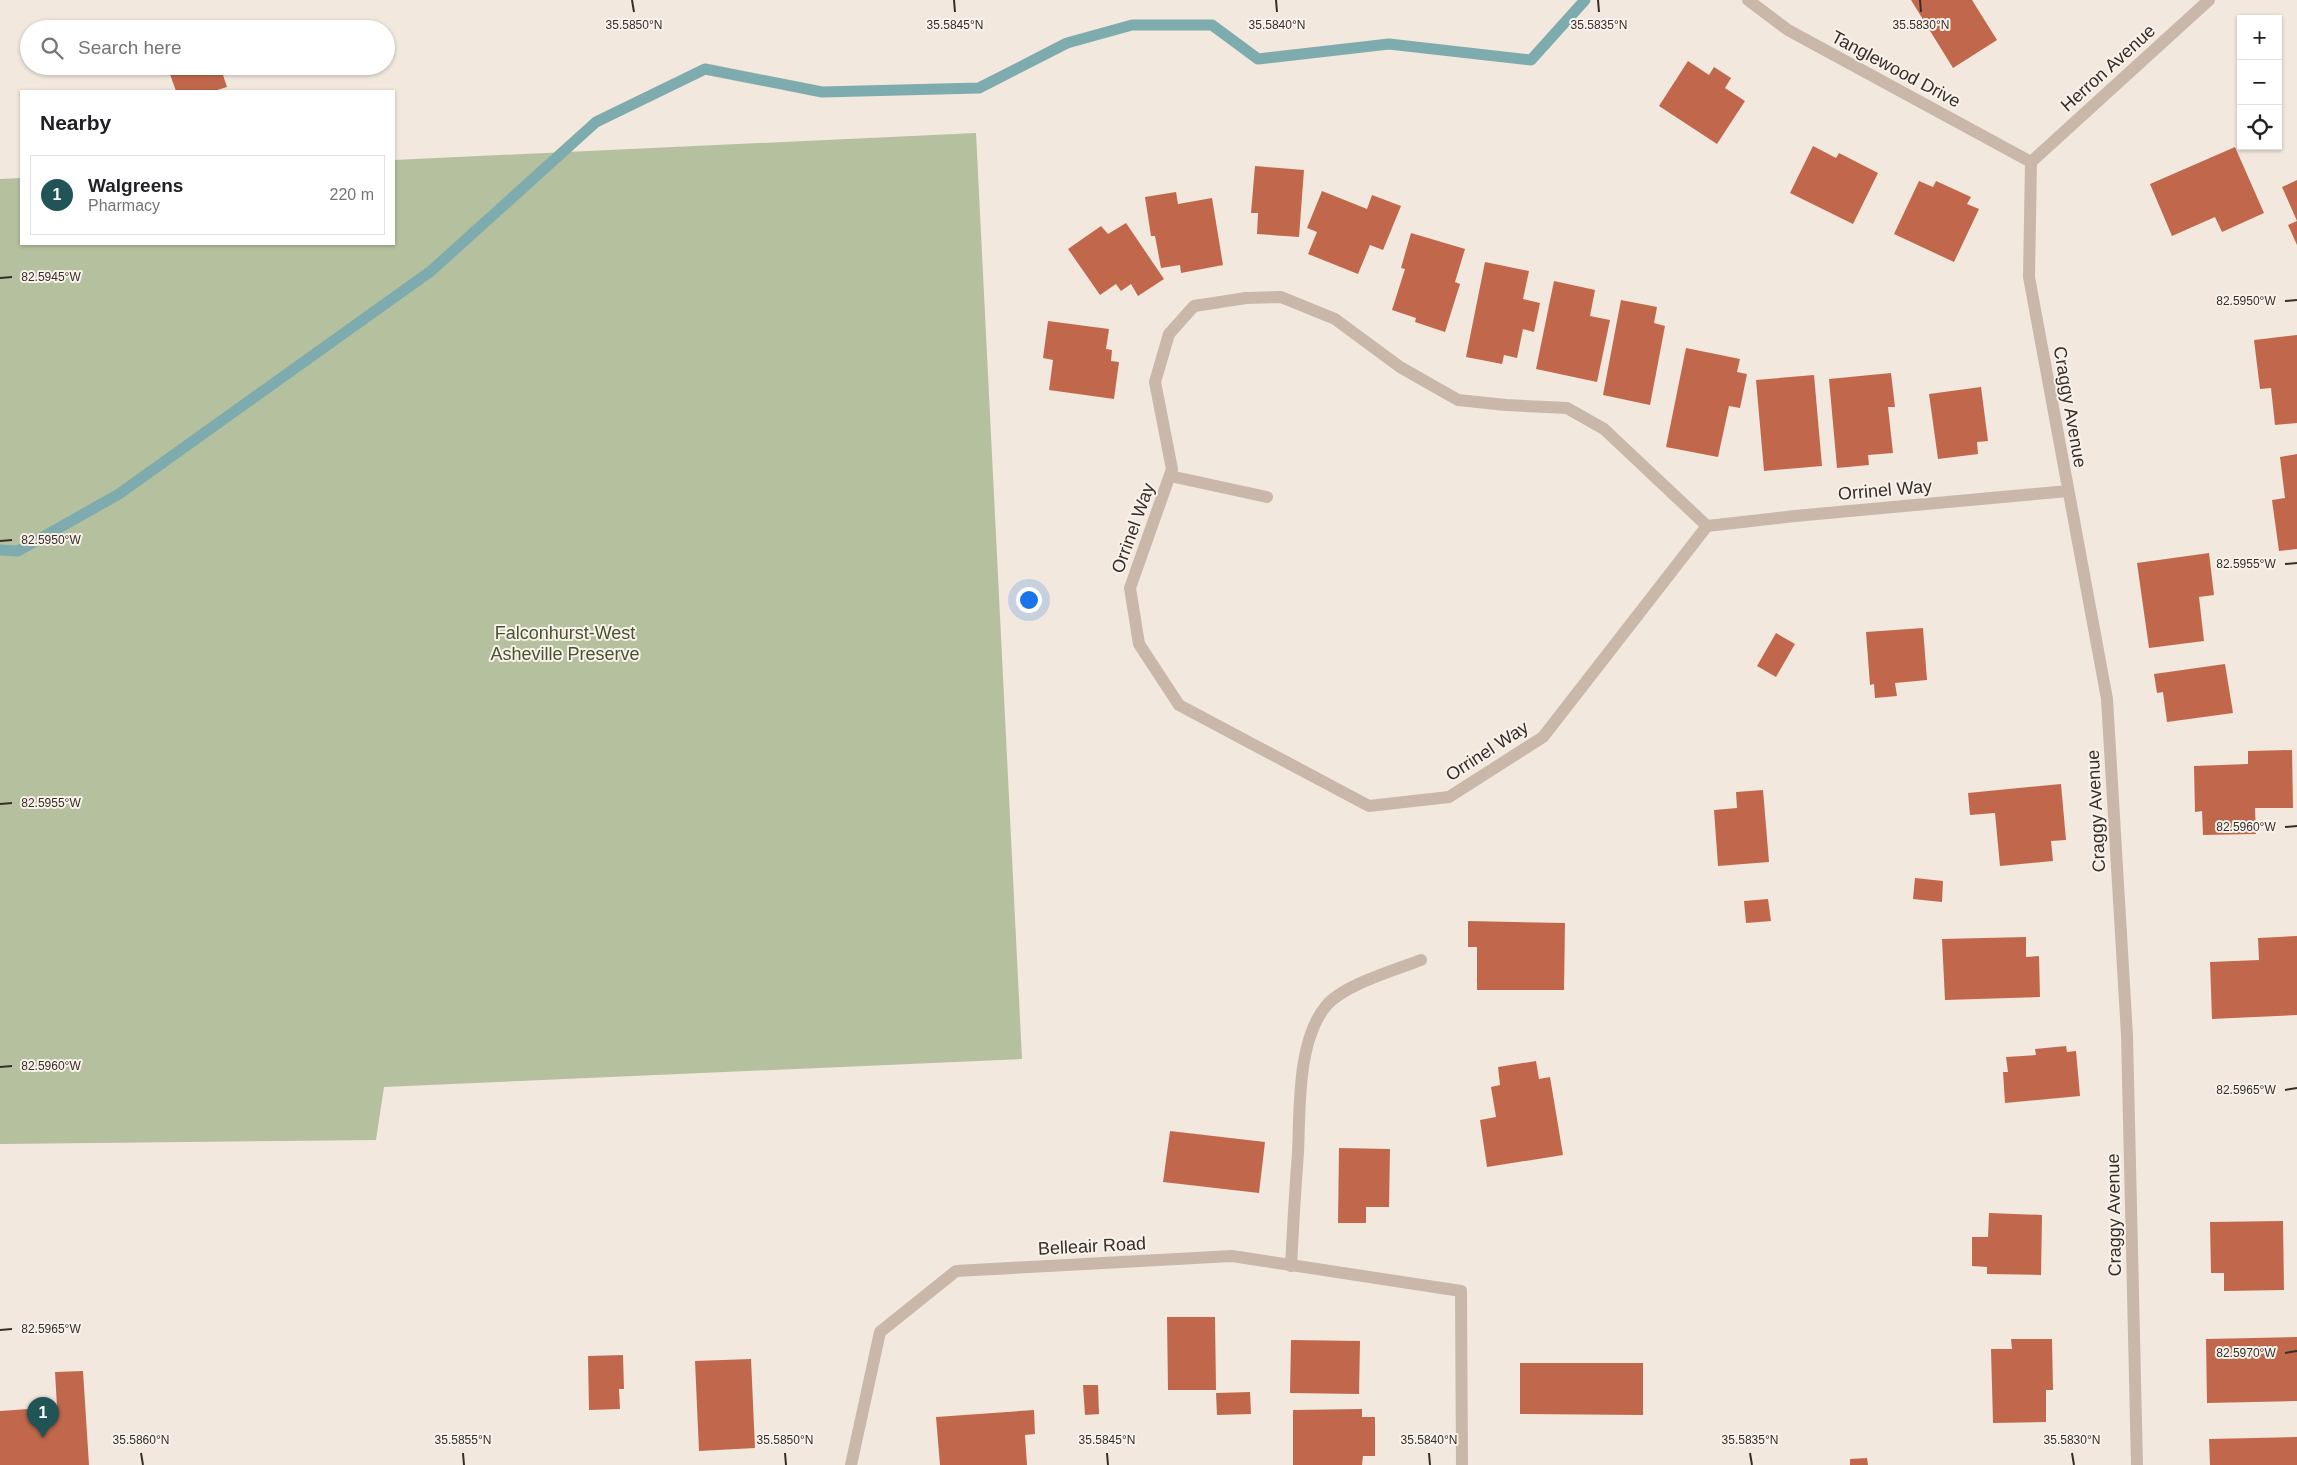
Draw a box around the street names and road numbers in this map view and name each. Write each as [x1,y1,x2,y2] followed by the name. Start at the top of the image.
[2057,20,2159,116] street label: Herron Avenue
[1828,27,1964,111] street label: Tanglewood Drive
[2049,345,2091,469] street label: Craggy Avenue
[1837,476,1933,504] street label: Orrinel Way
[1107,480,1159,576] street label: Orrinel Way
[1442,717,1532,785] street label: Orrinel Way
[2083,749,2109,873] street label: Craggy Avenue
[2103,1153,2125,1277] street label: Craggy Avenue
[1038,1233,1146,1259] street label: Belleair Road

